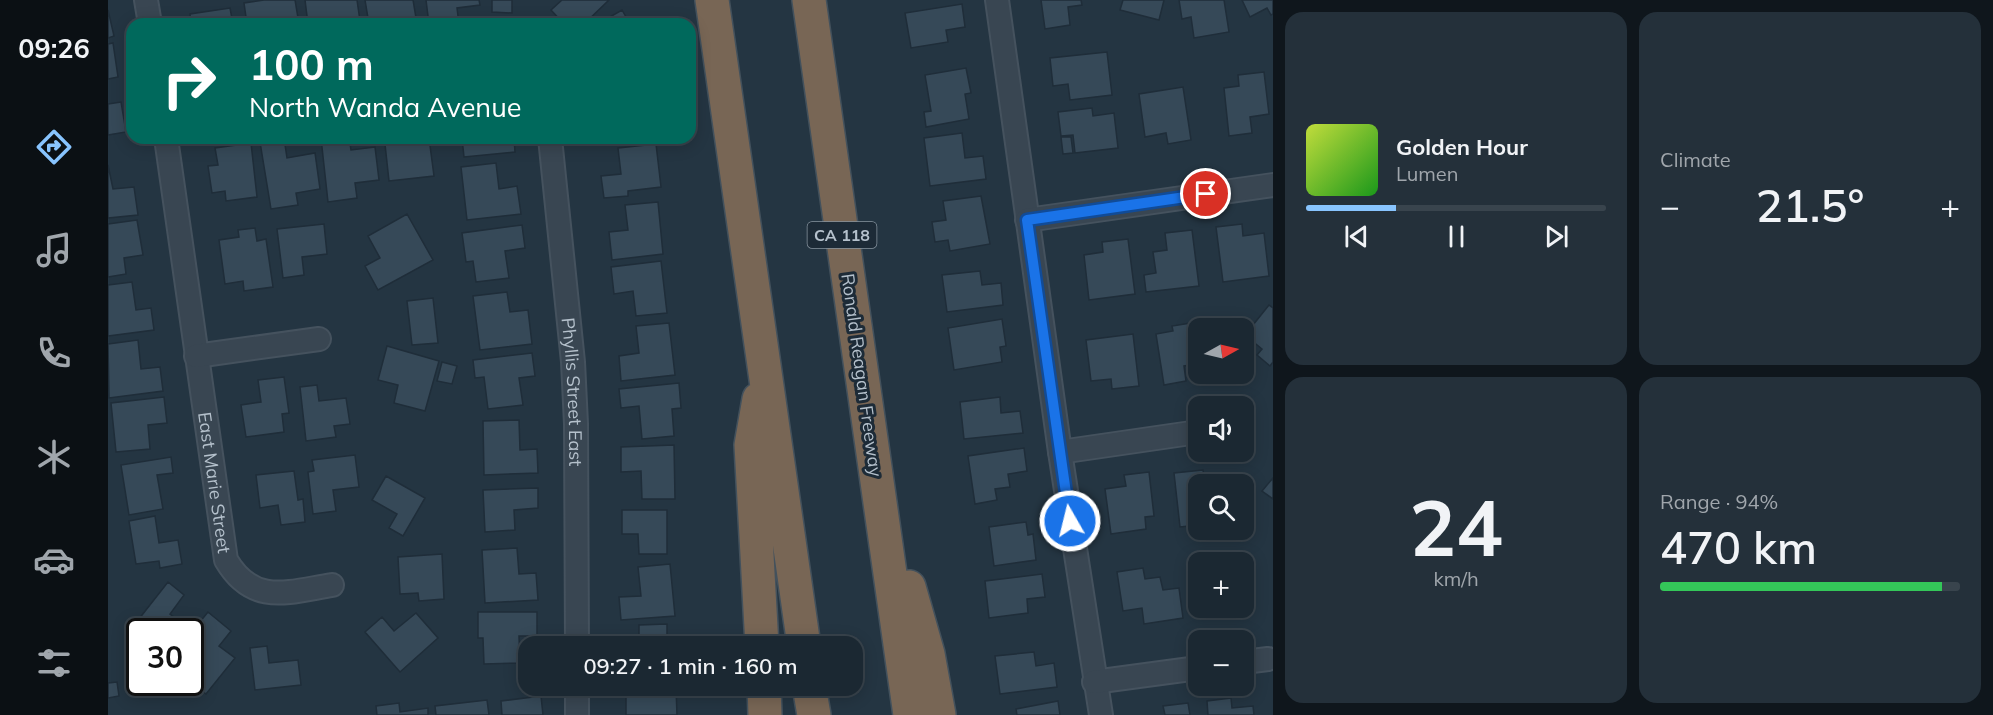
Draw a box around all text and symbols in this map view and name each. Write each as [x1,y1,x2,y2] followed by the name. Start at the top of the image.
[18,31,90,65] text: 09:26
[249,38,374,91] text: 100 m
[150,42,228,120] icon: right
[249,90,521,124] text: North Wanda Avenue
[33,126,75,168] icon: directions
[1396,133,1528,161] text: Golden Hour
[1660,147,1731,172] text: Climate
[1396,161,1458,186] text: Lumen
[1180,168,1231,219] pin
[1189,177,1222,210] icon: arrive
[1756,177,1864,233] text: 21.5°
[1660,185,1680,226] text: −
[1940,185,1960,226] text: +
[1340,220,1373,253] icon: previous
[1440,220,1473,253] icon: pause
[1540,220,1573,253] icon: next
[808,222,876,248] road number: CA 118
[33,229,75,271] icon: music
[836,272,888,479] street label: Ronald Reagan Freeway
[557,316,588,466] street label: Phyllis Street East
[1188,318,1254,384] north arrow
[1188,318,1254,696] map controls
[33,332,75,374] icon: phone
[1188,396,1254,462] button: sound
[194,410,236,555] street label: East Marie Street
[33,436,75,478] icon: climate
[1188,474,1254,540] button: search
[1409,478,1503,576] text: 24
[1038,489,1102,553] position arrow
[1660,489,1778,514] text: Range · 94%
[1660,519,1817,575] text: 470 km
[33,539,75,581] icon: car
[1188,552,1254,618] button: +
[1433,566,1479,591] text: km/h
[126,618,204,696] speed limit sign: 30
[1188,630,1254,696] button: −
[33,642,75,684] icon: filters
[583,652,798,680] text: 09:27 · 1 min · 160 m

